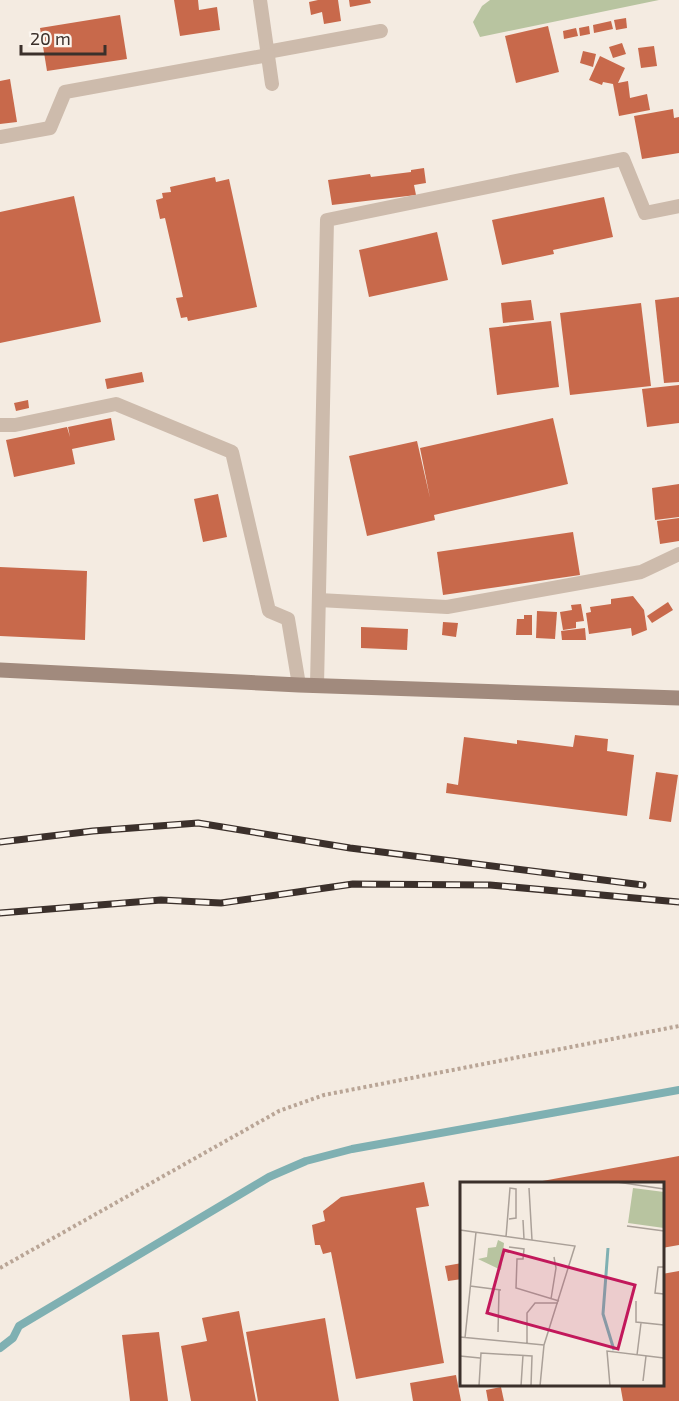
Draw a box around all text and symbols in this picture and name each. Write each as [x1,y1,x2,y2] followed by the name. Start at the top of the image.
[21,18,105,56] scale bar
[30,27,71,49] text: 20 m
[460,1182,664,1386] inset map

